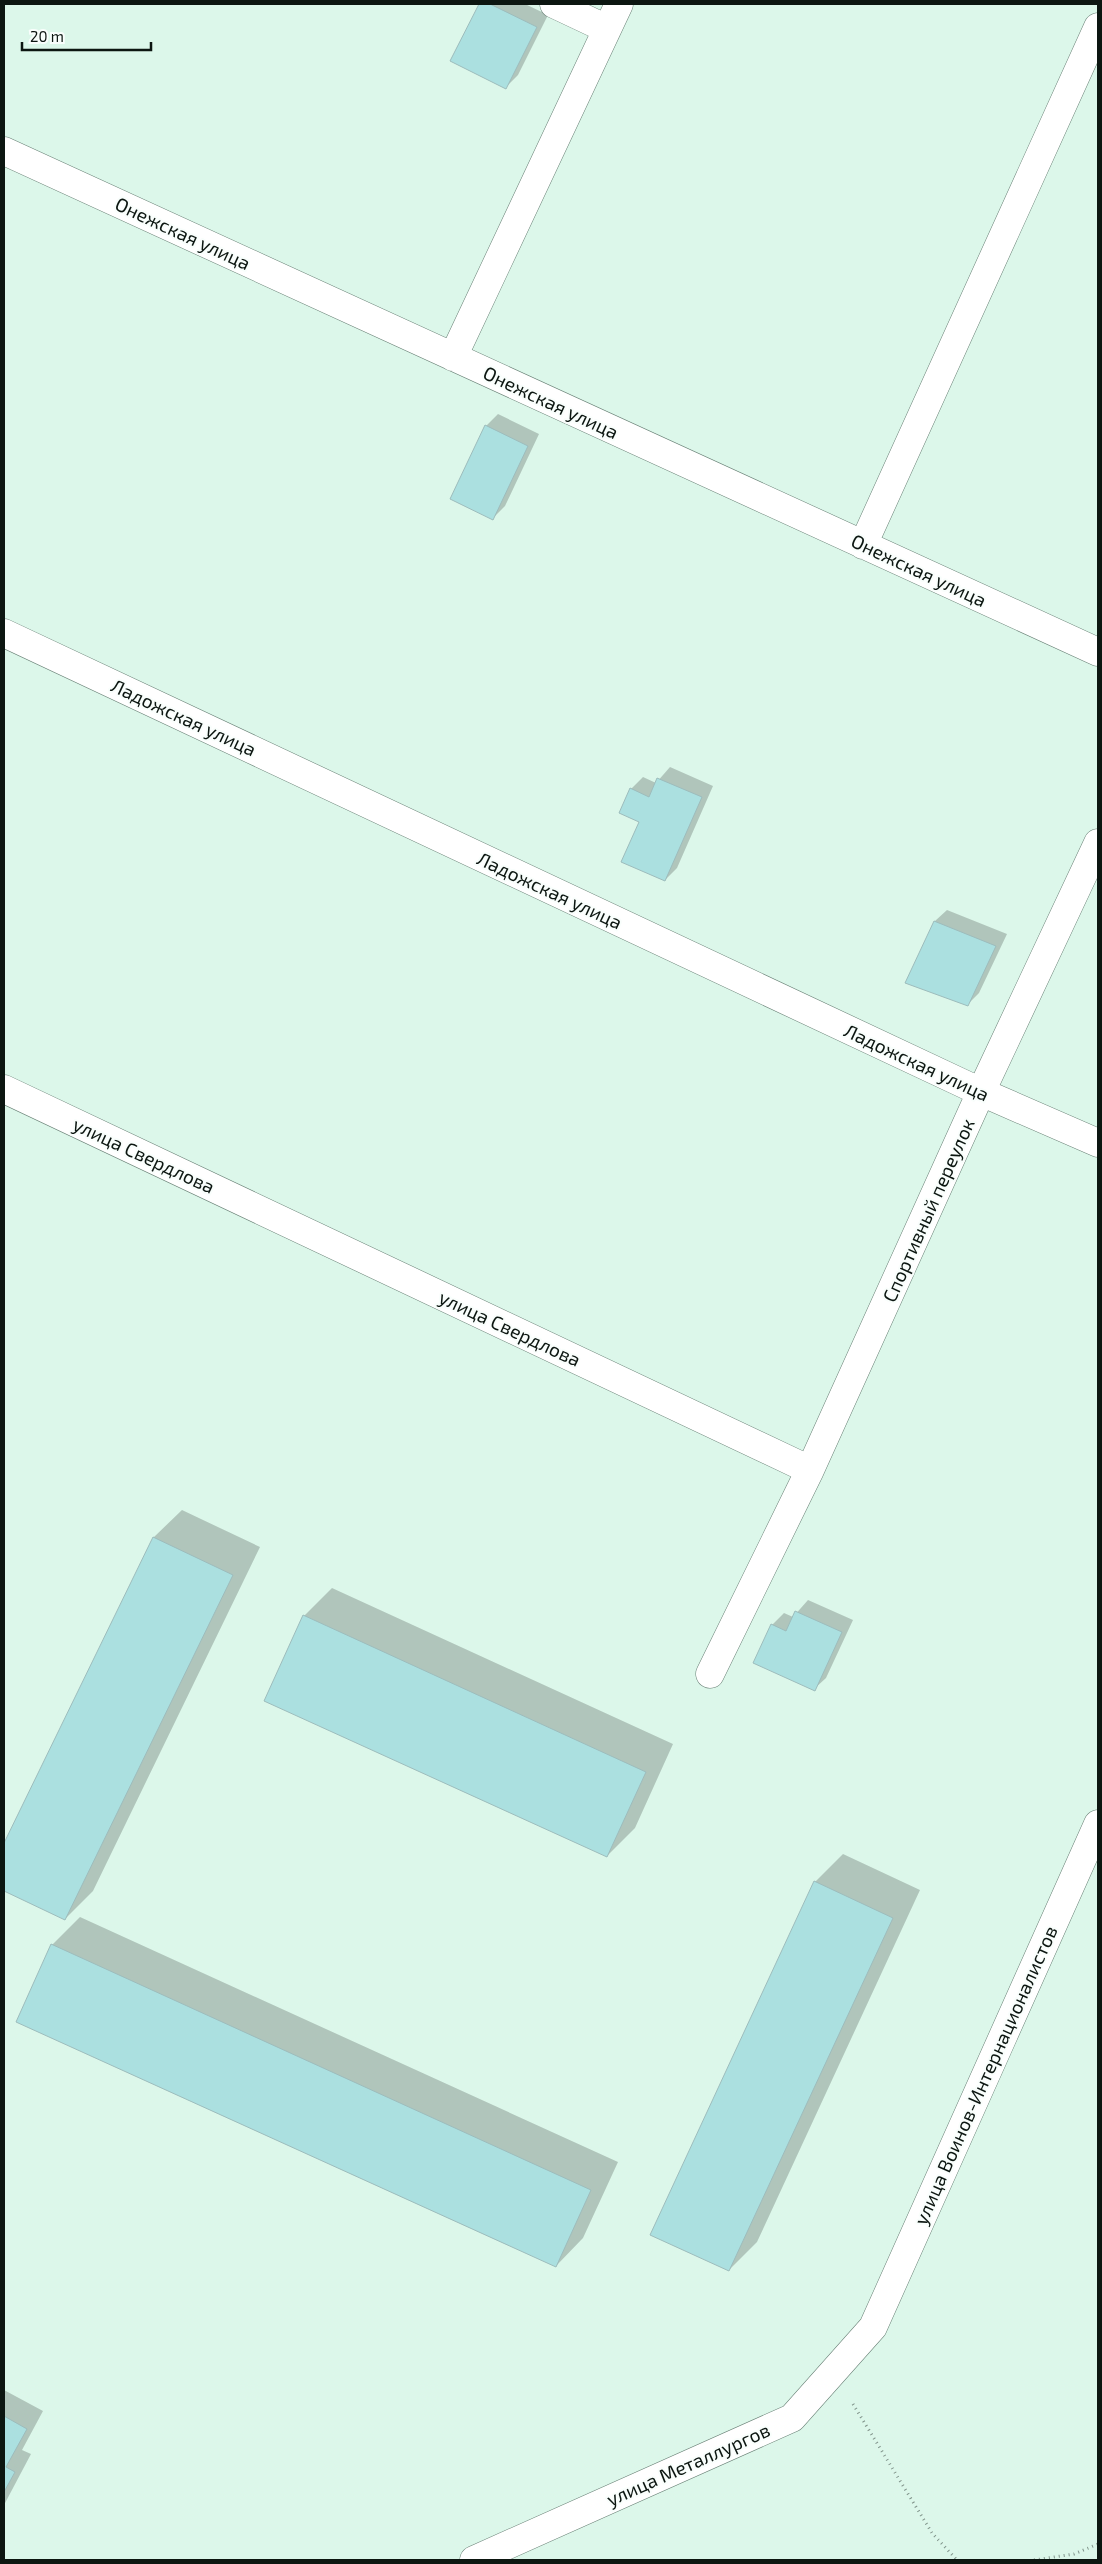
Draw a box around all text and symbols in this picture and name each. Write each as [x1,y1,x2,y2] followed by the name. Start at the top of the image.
[22,20,151,52] scale bar
[30,27,64,45] text: 20 m
[111,192,254,275] street label: Онежская улица
[479,361,622,444] street label: Онежская улица
[847,529,990,612] street label: Онежская улица
[107,673,260,762] street label: Ладожская улица
[473,846,626,935] street label: Ладожская улица
[840,1018,993,1107] street label: Ладожская улица
[69,1112,219,1199] street label: улица Свердлова
[877,1115,980,1306] street label: Спортивный переулок
[435,1285,585,1372] street label: улица Свердлова
[908,1922,1062,2228] street label: улица Воинов-Интернационалистов
[603,2418,774,2511] street label: улица Металлургов

